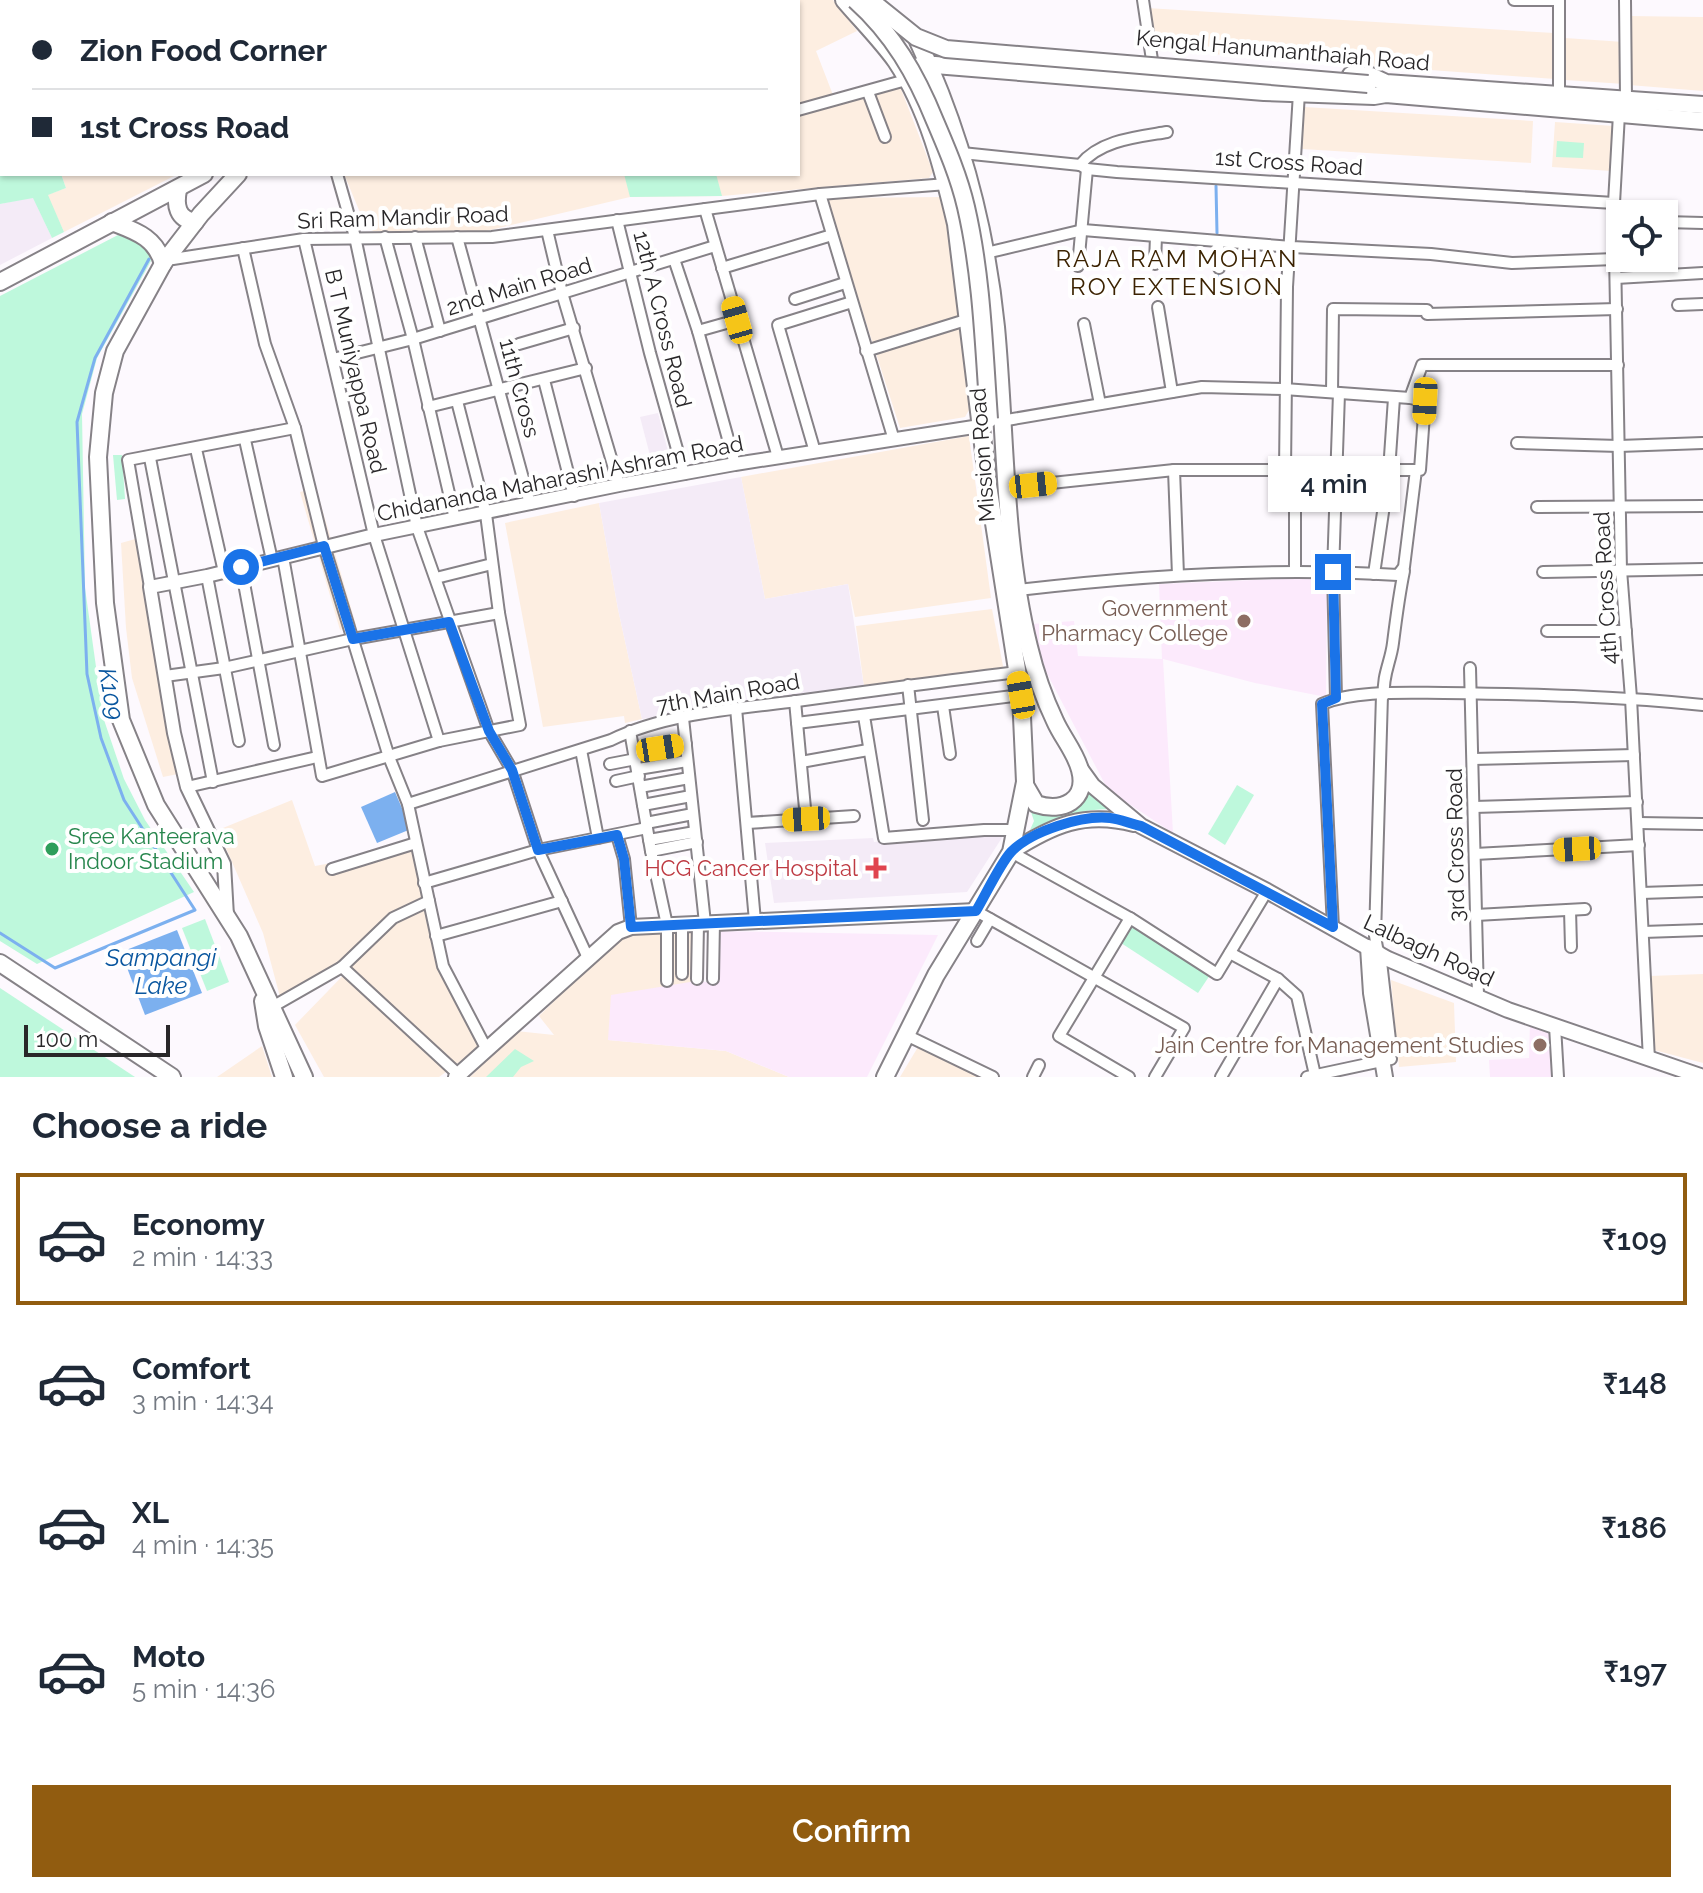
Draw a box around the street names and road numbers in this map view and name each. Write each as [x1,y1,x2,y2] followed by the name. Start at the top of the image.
[1135,24,1431,76] street label: Kengal Hanumanthaiah Road
[1214,144,1364,180] street label: 1st Cross Road
[297,200,509,234] street label: Sri Ram Mandir Road
[628,228,698,410] street label: 12th A Cross Road
[443,252,595,320] street label: 2nd Main Road
[320,266,392,476] street label: B T Muniyappa Road
[494,336,546,440] street label: 11th Cross
[964,387,1000,523] street label: Mission Road
[375,430,745,526] street label: Chidananda Maharashi Ashram Road
[1588,511,1622,665] street label: 4th Cross Road
[654,668,802,718] street label: 7th Main Road
[1441,768,1469,922] street label: 3rd Cross Road
[1360,908,1498,992] street label: Lalbagh Road

